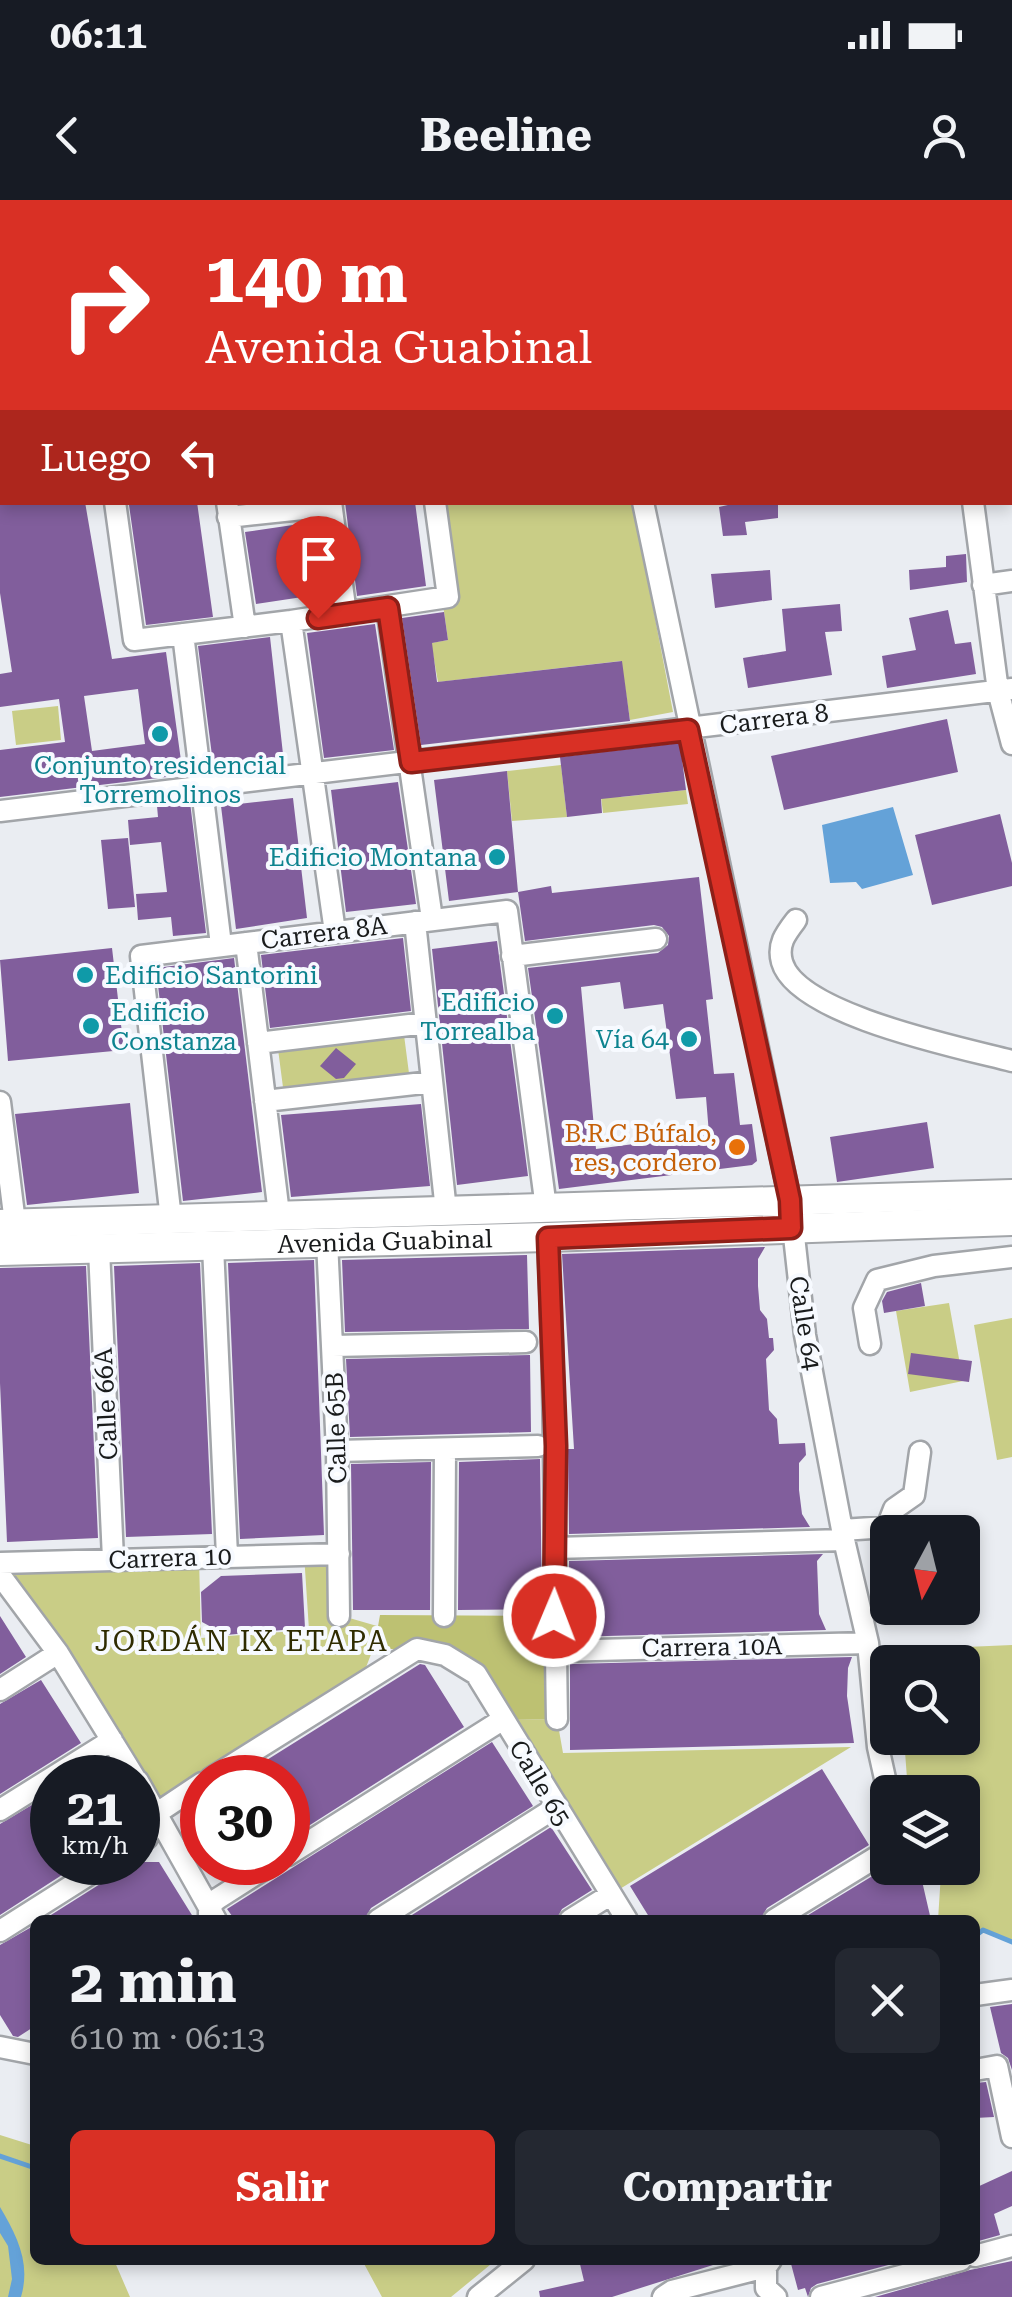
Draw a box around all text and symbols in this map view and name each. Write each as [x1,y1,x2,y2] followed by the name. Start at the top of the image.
[50,13,147,57] text: 06:11
[40,108,95,163] icon: back
[917,108,972,163] icon: person
[420,109,592,162] text: Beeline
[205,237,408,319] text: 140 m
[40,240,170,370] icon: right
[205,321,592,374] text: Avenida Guabinal
[172,430,227,485] icon: left
[40,436,152,480] text: Luego
[276,516,361,619] pin
[291,531,346,586] icon: arrive
[718,698,830,740] street label: Carrera 8
[149,723,171,745] marker: Conjunto residencial Torremolinos
[34,751,286,809] place label: Conjunto residencial Torremolinos
[269,843,477,872] place label: Edificio Montana
[486,846,508,868] marker: Edificio Montana
[259,911,389,955] street label: Carrera 8A
[105,961,318,990] place label: Edificio Santorini
[74,964,96,986] marker: Edificio Santorini
[420,988,535,1046] place label: Edificio Torrealba
[111,998,237,1056] place label: Edificio Constanza
[544,1005,566,1027] marker: Edificio Torrealba
[80,1015,102,1037] marker: Edificio Constanza
[596,1025,669,1054] place label: Vía 64
[678,1028,700,1050] marker: Vía 64
[565,1119,717,1177] place label: B.R.C Búfalo, res, cordero
[726,1136,748,1158] marker: B.R.C Búfalo, res, cordero
[277,1224,493,1258] street label: Avenida Guabinal
[783,1274,827,1372] street label: Calle 64
[89,1347,123,1461] street label: Calle 66A
[320,1372,352,1484] street label: Calle 65B
[870,1515,980,1625] north arrow
[870,1515,980,1885] map controls
[108,1541,232,1575] street label: Carrera 10
[502,1564,606,1668] position arrow
[95,1624,389,1658] district label: JORDÁN IX ETAPA
[641,1631,783,1663] street label: Carrera 10A
[870,1645,980,1755] button: search
[503,1735,577,1831] street label: Calle 65
[180,1755,310,1885] speed limit sign: 30
[870,1775,980,1885] button: layers
[67,1779,123,1837] text: 21
[62,1831,128,1860] text: km/h
[70,1946,237,2017] text: 2 min
[835,1948,940,2053] button: close
[70,2019,265,2057] text: 610 m · 06:13
[70,2130,495,2245] button: Salir
[515,2130,940,2245] button: Compartir

